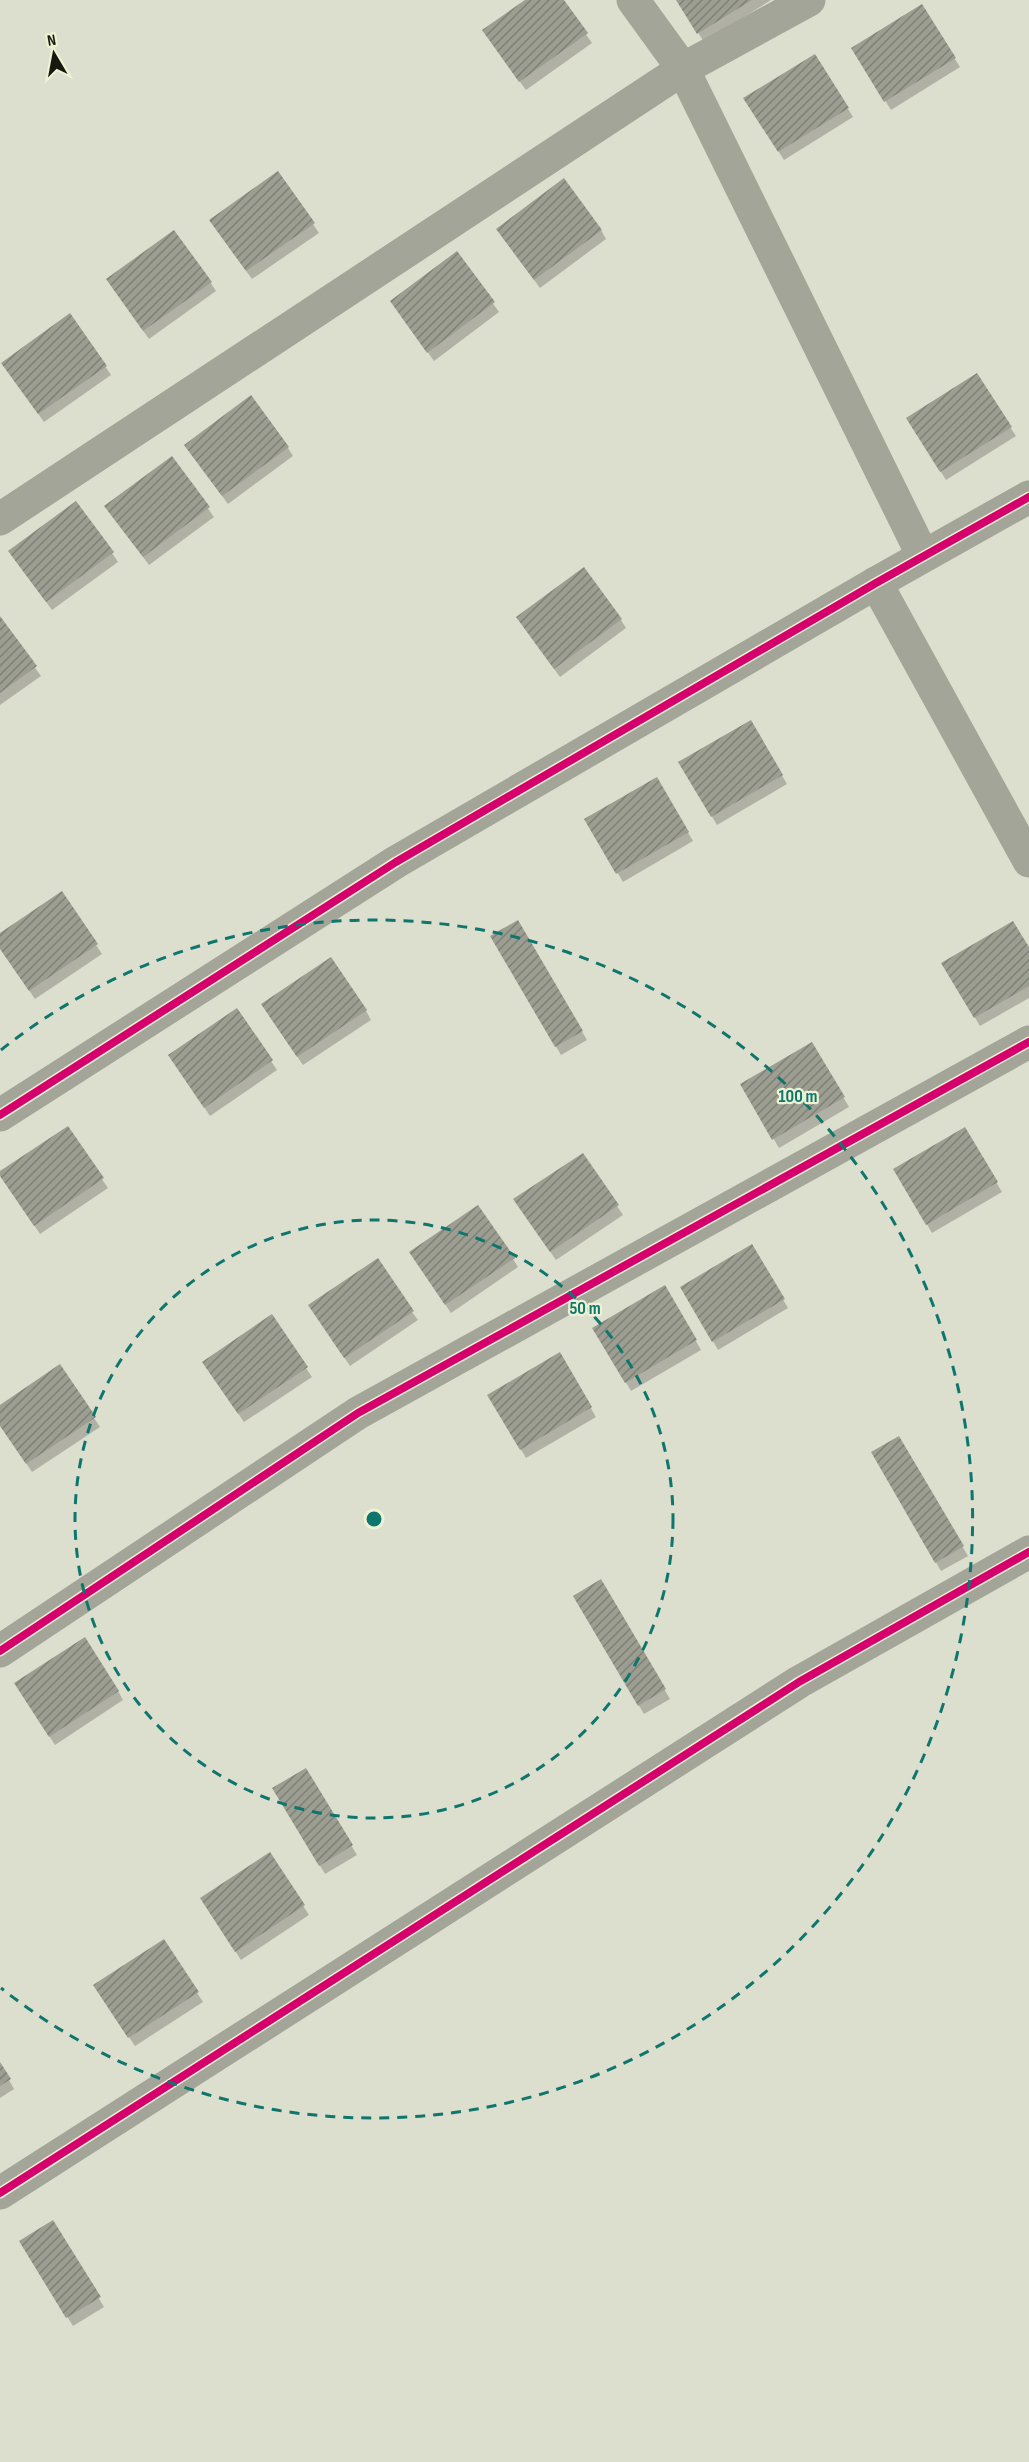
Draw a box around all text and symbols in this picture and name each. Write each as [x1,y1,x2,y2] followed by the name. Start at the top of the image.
[24,24,84,84] north arrow
[46,31,58,51] text: N
[779,1086,818,1107] text: 100 m
[569,1298,601,1319] text: 50 m
[364,1509,384,1529] centre of rings

